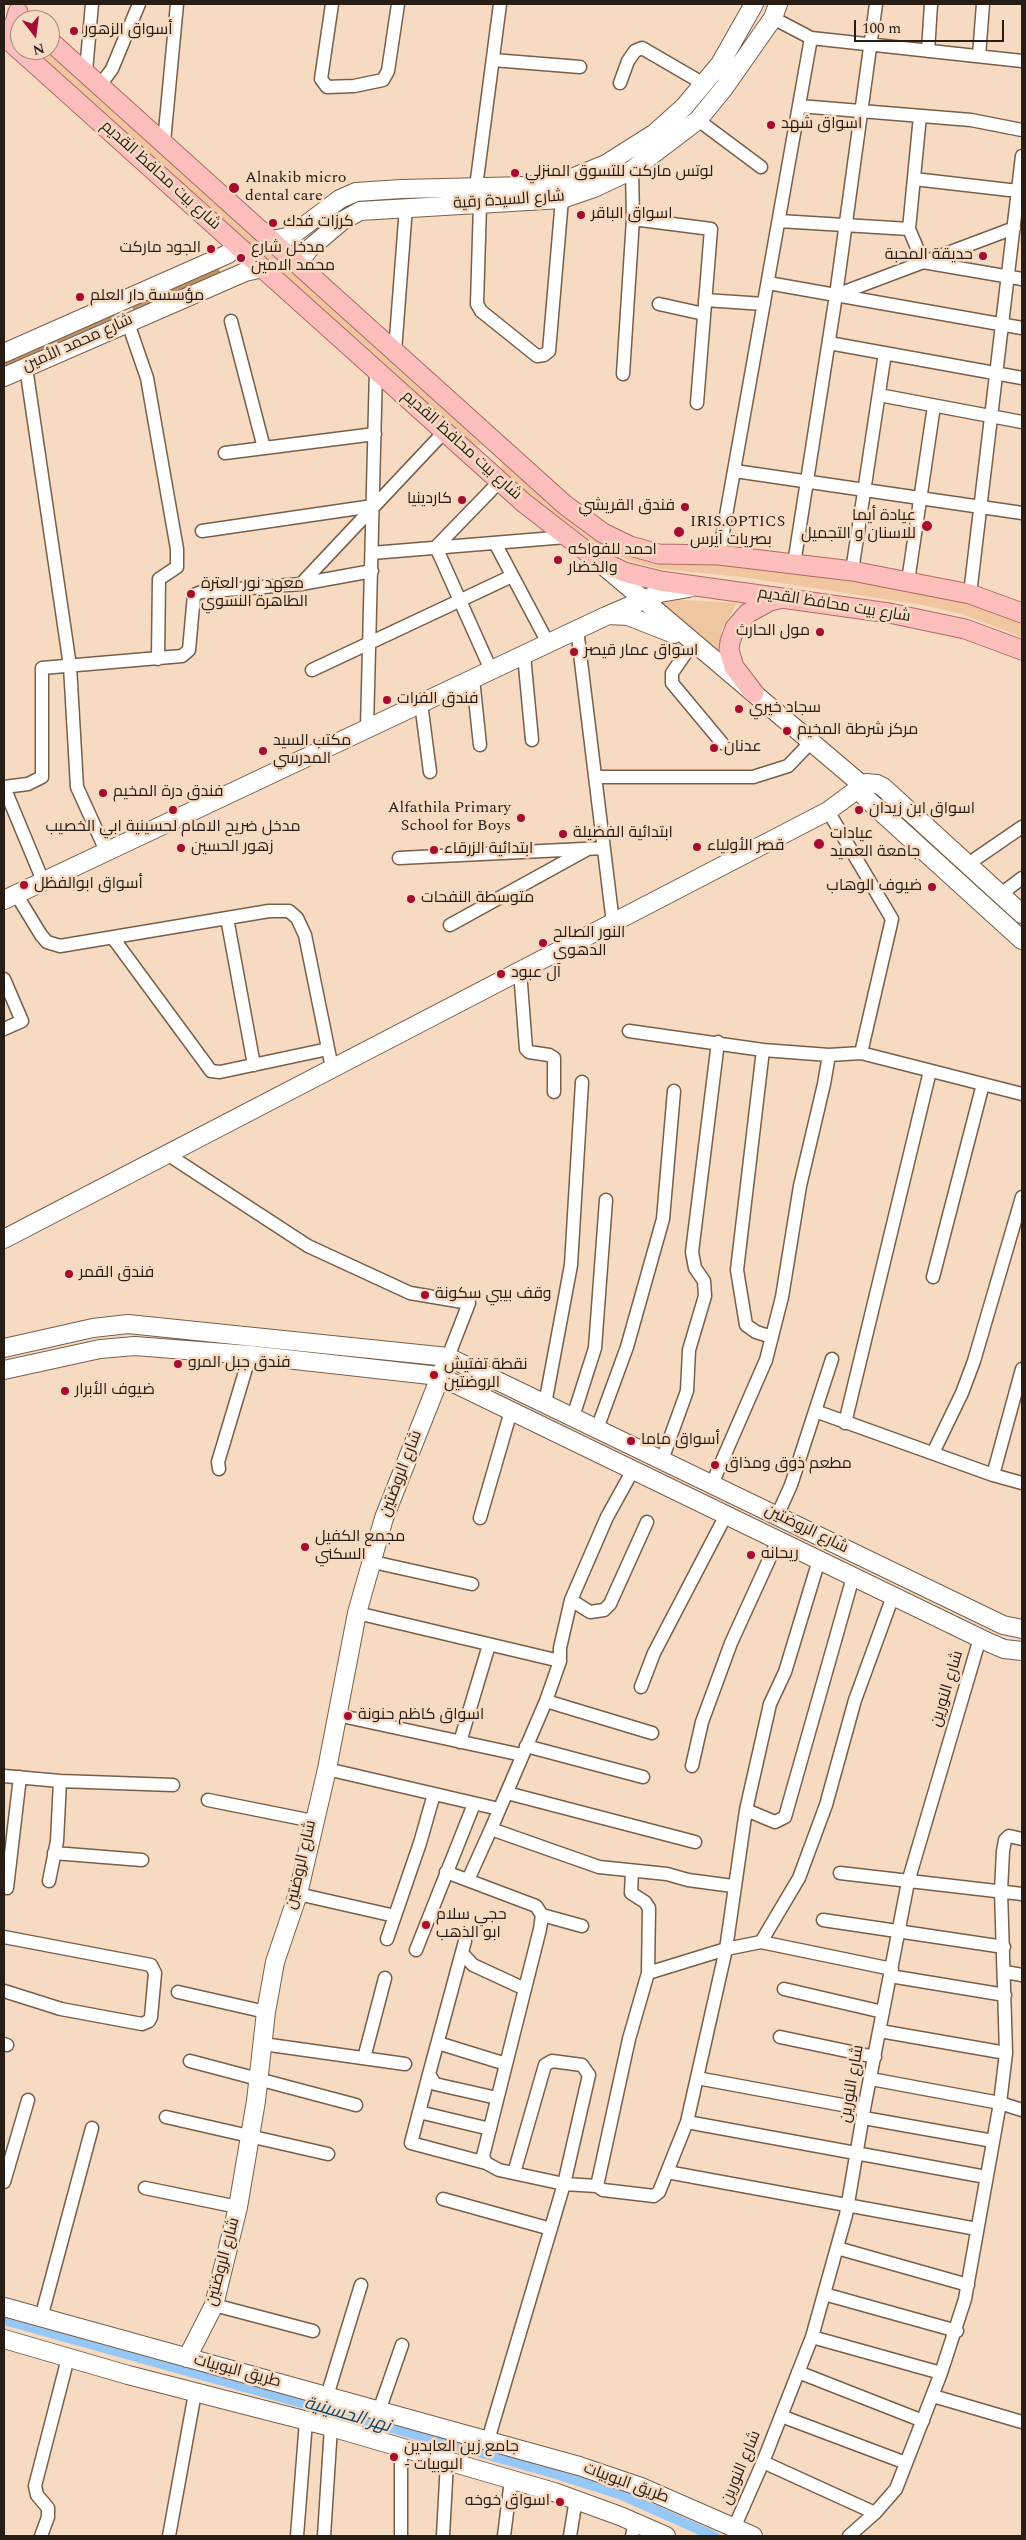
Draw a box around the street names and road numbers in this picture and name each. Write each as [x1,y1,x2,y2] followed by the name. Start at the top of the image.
[96,117,224,235] street label: شارع بيت محافظ القديم
[452,188,566,214] street label: شارع السيدة رقية
[20,311,136,377] street label: شارع محمد الأمين
[397,387,525,505] street label: شارع بيت محافظ القديم
[756,584,912,628] street label: شارع بيت محافظ القديم
[377,1428,427,1520] street label: شارع الروضتين
[761,1501,851,1559] street label: شارع الروضتين
[927,1649,969,1729] street label: شارع النورين
[282,1819,322,1911] street label: شارع الروضتين
[837,2044,869,2124] street label: شارع النورين
[203,2216,245,2308] street label: شارع الروضتين
[191,2351,283,2393] street label: طريق البوبيات
[718,2428,766,2508] street label: شارع النورين
[581,2460,671,2508] street label: طريق البوبيات

